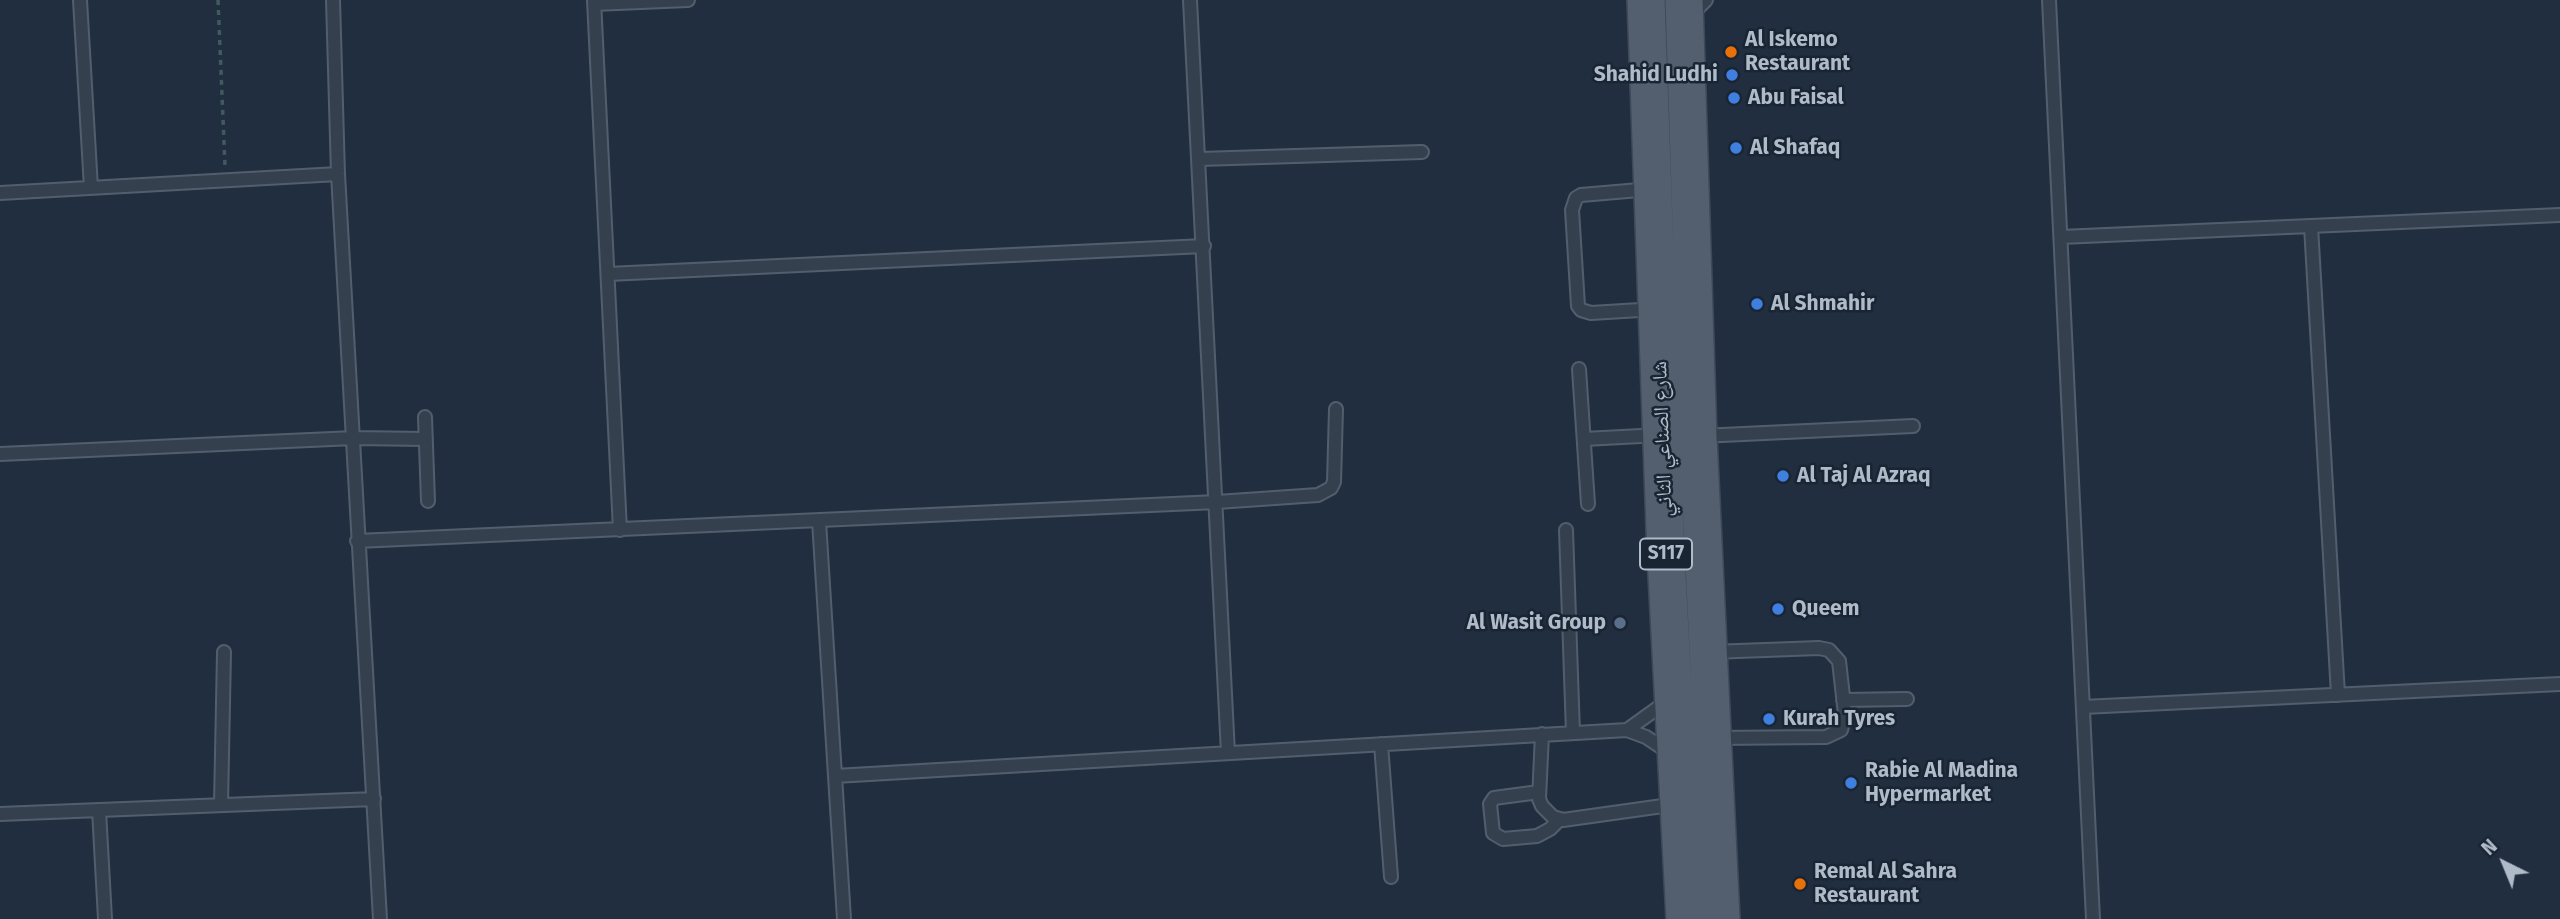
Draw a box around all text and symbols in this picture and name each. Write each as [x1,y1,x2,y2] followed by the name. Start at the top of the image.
[1745,27,1850,77] place label: Al Iskemo Restaurant
[1723,44,1739,60] marker: Al Iskemo Restaurant
[1594,62,1718,88] place label: Shahid Ludhi
[1724,67,1740,83] marker: Shahid Ludhi
[1748,85,1844,111] place label: Abu Faisal
[1726,90,1742,106] marker: Abu Faisal
[1750,135,1840,161] place label: Al Shafaq
[1728,140,1744,156] marker: Al Shafaq
[1771,291,1874,317] place label: Al Shmahir
[1749,296,1765,312] marker: Al Shmahir
[1648,361,1678,517] street label: شارع الصناعي الثاني
[1797,463,1930,489] place label: Al Taj Al Azraq
[1775,468,1791,484] marker: Al Taj Al Azraq
[1640,538,1692,569] road number: S117
[1792,596,1859,622] place label: Queem
[1770,601,1786,617] marker: Queem
[1467,610,1606,636] place label: Al Wasit Group
[1612,615,1628,631] marker: Al Wasit Group
[1783,706,1895,732] place label: Kurah Tyres
[1761,711,1777,727] marker: Kurah Tyres
[1865,758,2018,808] place label: Rabie Al Madina Hypermarket
[1843,775,1859,791] marker: Rabie Al Madina Hypermarket
[2469,828,2539,898] north arrow
[2477,835,2502,860] text: N
[1814,859,1957,909] place label: Remal Al Sahra Restaurant
[1792,876,1808,892] marker: Remal Al Sahra Restaurant

